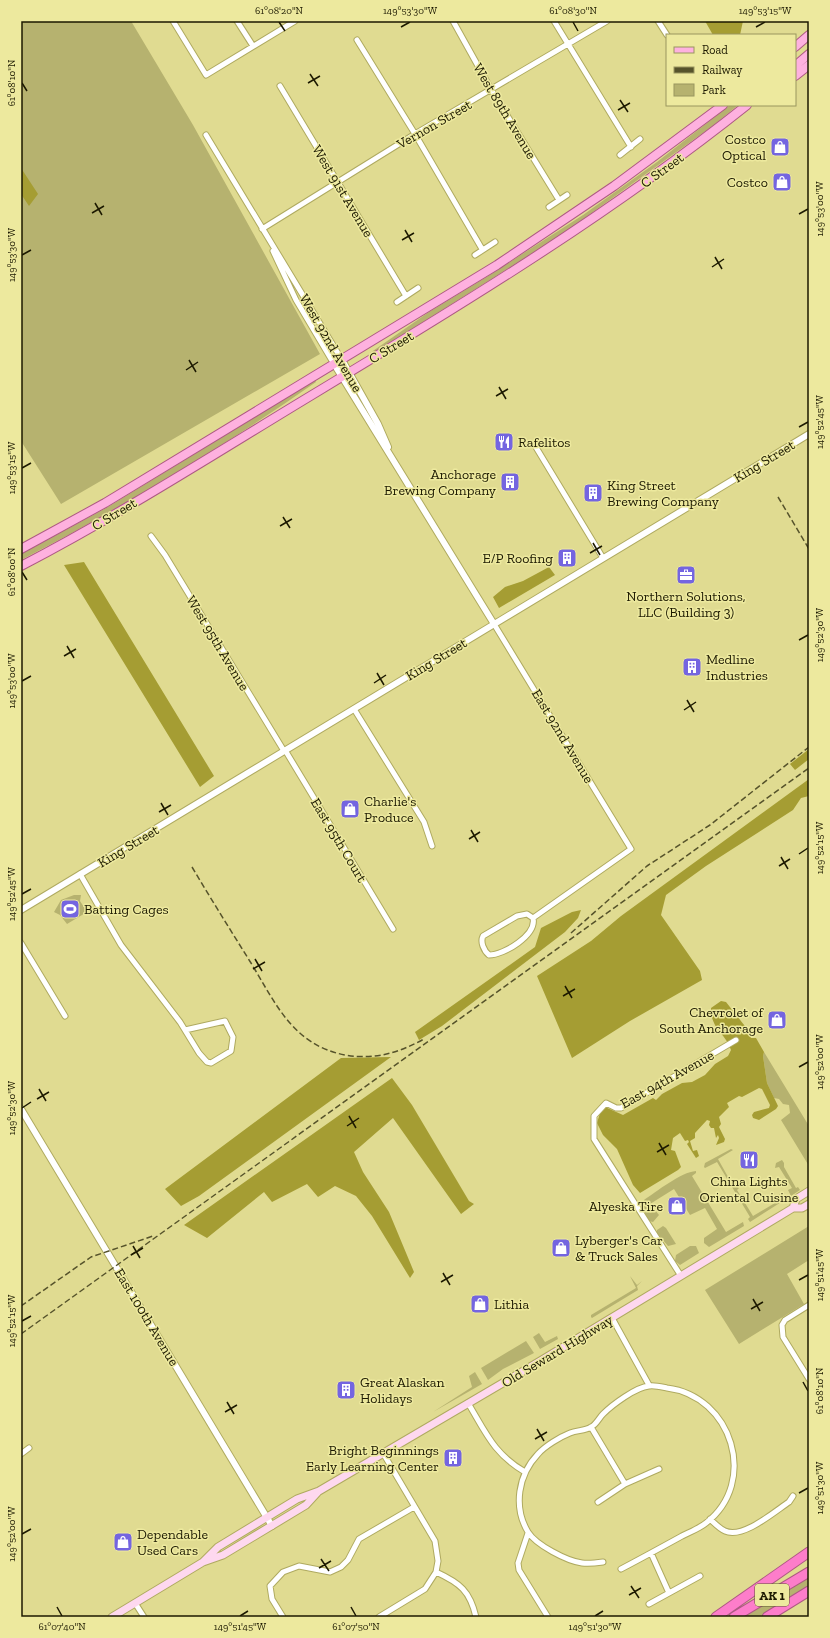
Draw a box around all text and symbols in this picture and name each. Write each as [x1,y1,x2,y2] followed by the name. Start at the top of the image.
[255,5,304,17] text: 61°08'20"N
[383,5,438,17] text: 149°53'30"W
[549,5,597,17] text: 61°08'30"N
[739,5,792,17] text: 149°53'15"W
[666,34,796,106] legend
[702,43,728,57] text: Road
[6,59,18,106] text: 61°08'10"N
[469,60,540,162] street label: West 89th Avenue
[702,63,743,77] text: Railway
[702,83,727,97] text: Park
[393,96,476,153] street label: Vernon Street
[722,131,766,164] place label: Costco Optical
[769,136,791,158] shop icon: Costco Optical
[308,142,377,241] street label: West 91st Avenue
[637,149,688,192] street label: C Street
[771,171,793,193] shop icon: Costco
[727,174,768,191] place label: Costco
[814,181,826,237] text: 149°53'00"W
[6,227,18,282] text: 149°53'30"W
[295,291,366,396] street label: West 92nd Avenue
[366,327,417,367] street label: C Street
[814,394,826,449] text: 149°52'45"W
[493,431,515,453] restaurant icon: Rafelitos
[518,434,571,451] place label: Rafelitos
[730,436,799,486] street label: King Street
[6,441,18,494] text: 149°53'15"W
[384,466,497,499] place label: Anchorage Brewing Company
[499,471,521,493] building icon: Anchorage Brewing Company
[607,477,720,510] place label: King Street Brewing Company
[582,482,604,504] building icon: King Street Brewing Company
[89,494,140,534] street label: C Street
[6,547,18,596] text: 61°08'00"N
[556,547,578,569] building icon: E/P Roofing
[483,550,553,567] place label: E/P Roofing
[675,564,697,586] office icon: Northern Solutions, LLC (Building 3)
[626,588,746,621] place label: Northern Solutions, LLC (Building 3)
[182,593,253,694] street label: West 95th Avenue
[814,607,826,662] text: 149°52'30"W
[402,634,471,684] street label: King Street
[706,651,768,684] place label: Medline Industries
[6,653,18,709] text: 149°53'00"W
[681,656,703,678] building icon: Medline Industries
[528,686,598,787] street label: East 92nd Avenue
[364,793,416,826] place label: Charlie's Produce
[307,795,371,886] street label: East 95th Court
[339,798,361,820] shop icon: Charlie's Produce
[94,821,163,871] street label: King Street
[814,821,826,874] text: 149°52'15"W
[6,866,18,921] text: 149°52'45"W
[59,898,81,920] sports icon: Batting Cages
[84,901,169,918] place label: Batting Cages
[659,1004,765,1037] place label: Chevrolet of South Anchorage
[766,1009,788,1031] shop icon: Chevrolet of South Anchorage
[814,1034,826,1090] text: 149°52'00"W
[617,1046,717,1112] street label: East 94th Avenue
[6,1080,18,1135] text: 149°52'30"W
[738,1149,760,1171] restaurant icon: China Lights Oriental Cuisine
[700,1173,799,1206] place label: China Lights Oriental Cuisine
[666,1195,688,1217] shop icon: Alyeska Tire
[589,1198,663,1215] place label: Alyeska Tire
[575,1232,663,1265] place label: Lyberger's Car & Truck Sales
[550,1237,572,1259] shop icon: Lyberger's Car & Truck Sales
[814,1248,826,1301] text: 149°51'45"W
[111,1265,183,1370] street label: East 100th Avenue
[469,1293,491,1315] shop icon: Lithia
[6,1294,18,1347] text: 149°52'15"W
[494,1296,530,1313] place label: Lithia
[499,1311,617,1391] street label: Old Seward Highway
[814,1367,826,1414] text: 61°08'10"N
[360,1374,445,1407] place label: Great Alaskan Holidays
[335,1379,357,1401] building icon: Great Alaskan Holidays
[306,1442,439,1475] place label: Bright Beginnings Early Learning Center
[442,1447,464,1469] building icon: Bright Beginnings Early Learning Center
[814,1461,826,1514] text: 149°51'30"W
[6,1506,18,1562] text: 149°52'00"W
[137,1526,208,1559] place label: Dependable Used Cars
[112,1531,134,1553] shop icon: Dependable Used Cars
[755,1584,789,1606] road number: AK 1
[38,1621,86,1633] text: 61°07'40"N
[214,1621,267,1633] text: 149°51'45"W
[332,1621,380,1633] text: 61°07'50"N
[569,1621,622,1633] text: 149°51'30"W

